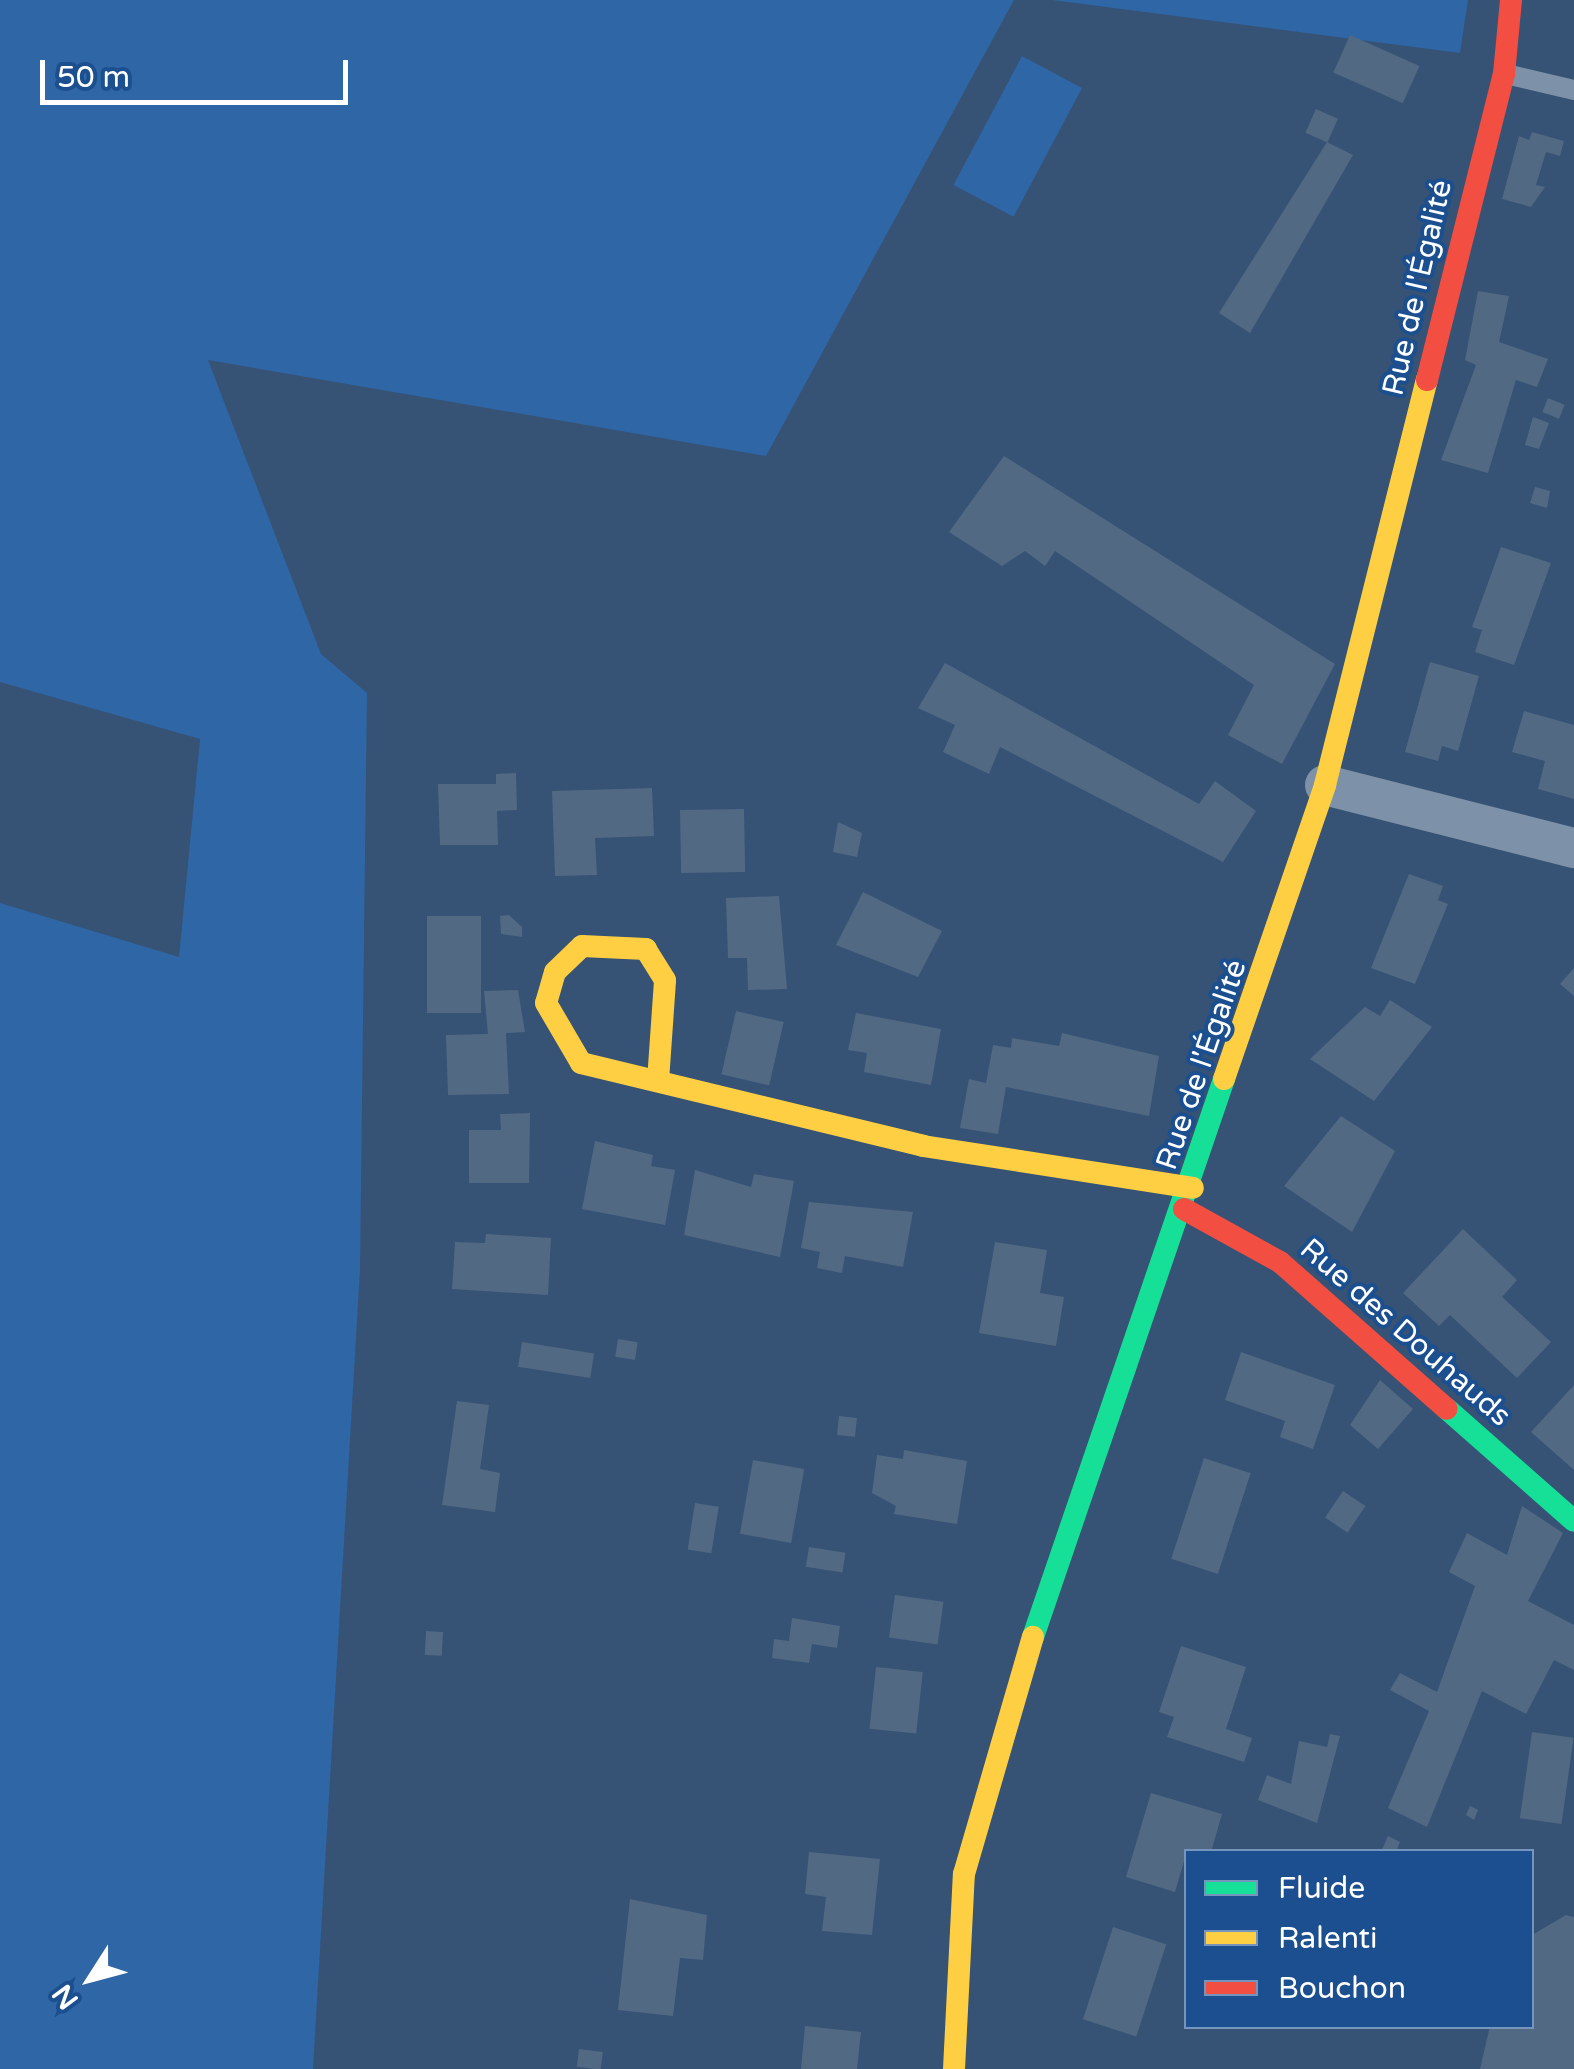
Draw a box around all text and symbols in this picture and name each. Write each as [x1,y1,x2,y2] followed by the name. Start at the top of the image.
[45,40,352,102] scale bar
[57,59,130,96] text: 50 m
[1376,177,1460,399] street label: Rue de l'Égalité
[1149,955,1255,1175] street label: Rue de l'Égalité
[1292,1232,1518,1434] street label: Rue des Douhauds
[1184,1849,1534,2029] legend
[1278,1870,1365,1907] text: Fluide
[1278,1920,1378,1957] text: Ralenti
[40,1929,140,2029] north arrow
[1278,1970,1406,2007] text: Bouchon
[45,1978,86,2016] text: N

